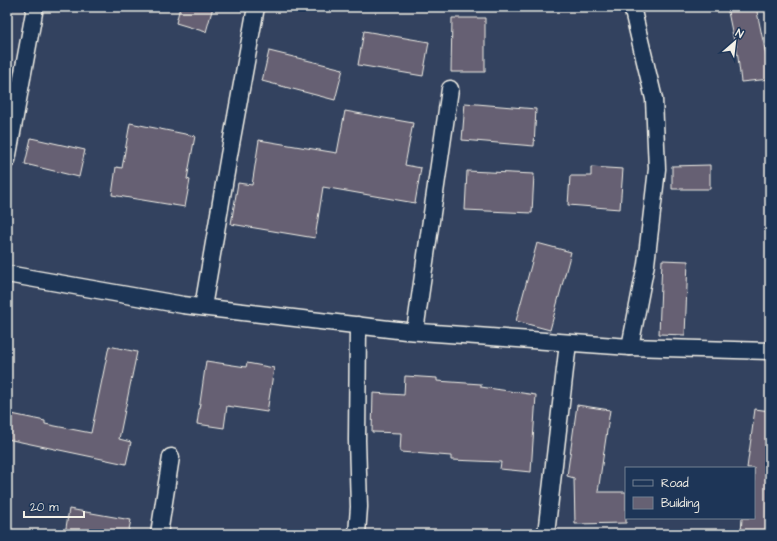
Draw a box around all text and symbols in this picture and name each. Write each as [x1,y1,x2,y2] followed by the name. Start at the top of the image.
[715,22,755,62] north arrow
[733,25,746,42] text: N
[625,467,755,519] legend
[661,475,689,492] text: Road
[24,493,84,519] scale bar
[661,495,699,513] text: Building
[30,499,59,516] text: 20 m

